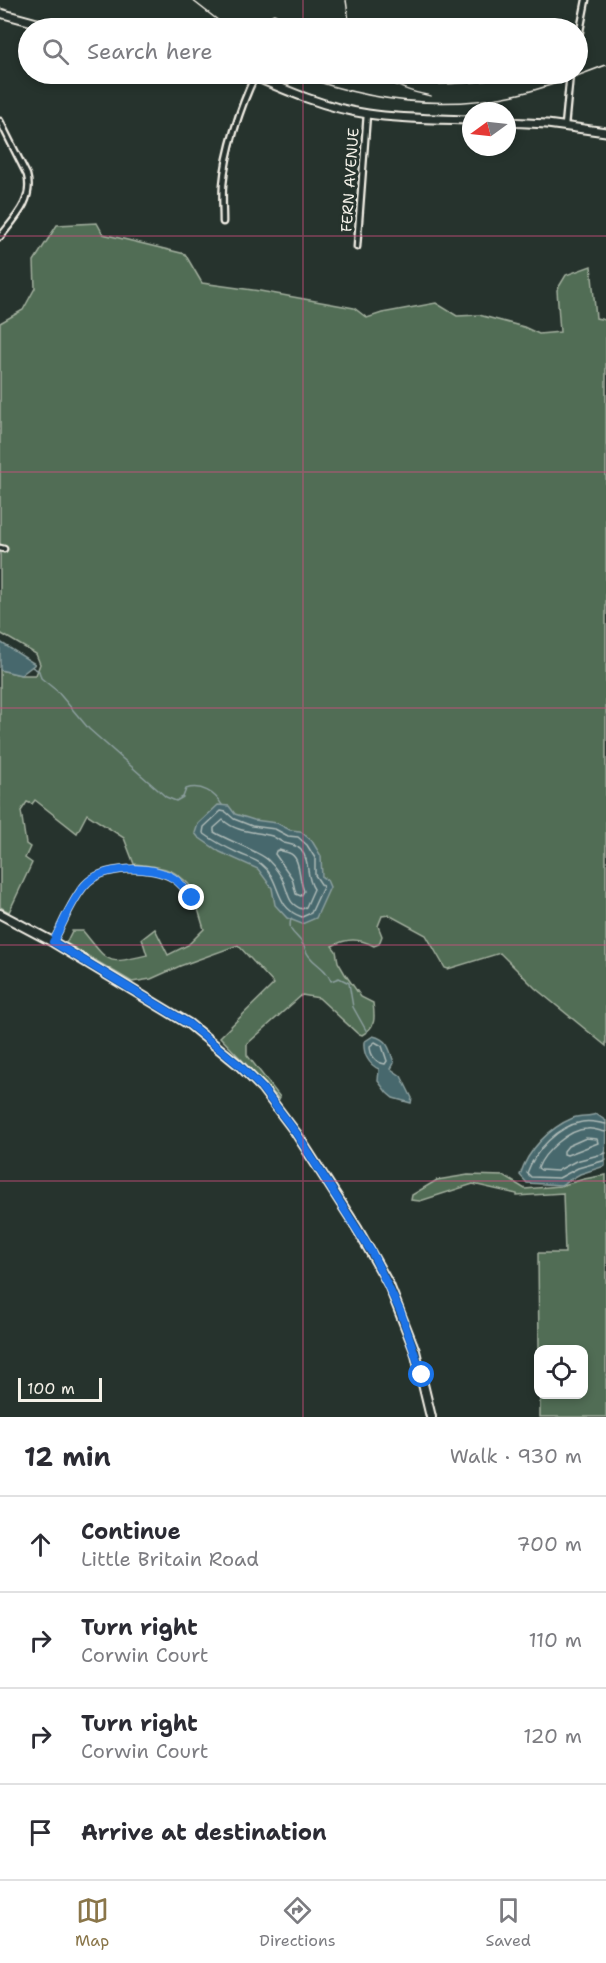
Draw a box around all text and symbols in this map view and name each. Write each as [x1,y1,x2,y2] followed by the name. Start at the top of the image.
[18,18,588,84] search box
[39,35,72,68] icon: search
[87,37,213,66] text: Search here
[462,102,516,156] north arrow
[336,127,364,233] street label: FERN AVENUE
[178,884,204,910] route end
[534,1345,588,1399] map controls
[534,1345,588,1399] button: locate
[408,1361,434,1387] route start
[18,1375,102,1402] scale bar
[27,1378,75,1399] text: 100 m
[24,1439,111,1474] text: 12 min
[450,1443,582,1469] text: Walk · 930 m
[81,1517,181,1546] text: Continue
[24,1528,57,1561] icon: ahead
[517,1531,582,1557] text: 700 m
[81,1546,259,1572] text: Little Britain Road
[81,1613,198,1642] text: Turn right
[24,1624,57,1657] icon: right
[528,1627,582,1653] text: 110 m
[81,1642,209,1668] text: Corwin Court
[81,1709,198,1738] text: Turn right
[24,1720,57,1753] icon: right
[523,1723,582,1749] text: 120 m
[81,1738,209,1764] text: Corwin Court
[24,1816,57,1849] icon: arrive
[81,1818,327,1847] text: Arrive at destination
[75,1894,109,1951] tab: Map
[259,1894,336,1951] tab: Directions
[486,1894,531,1951] tab: Saved

